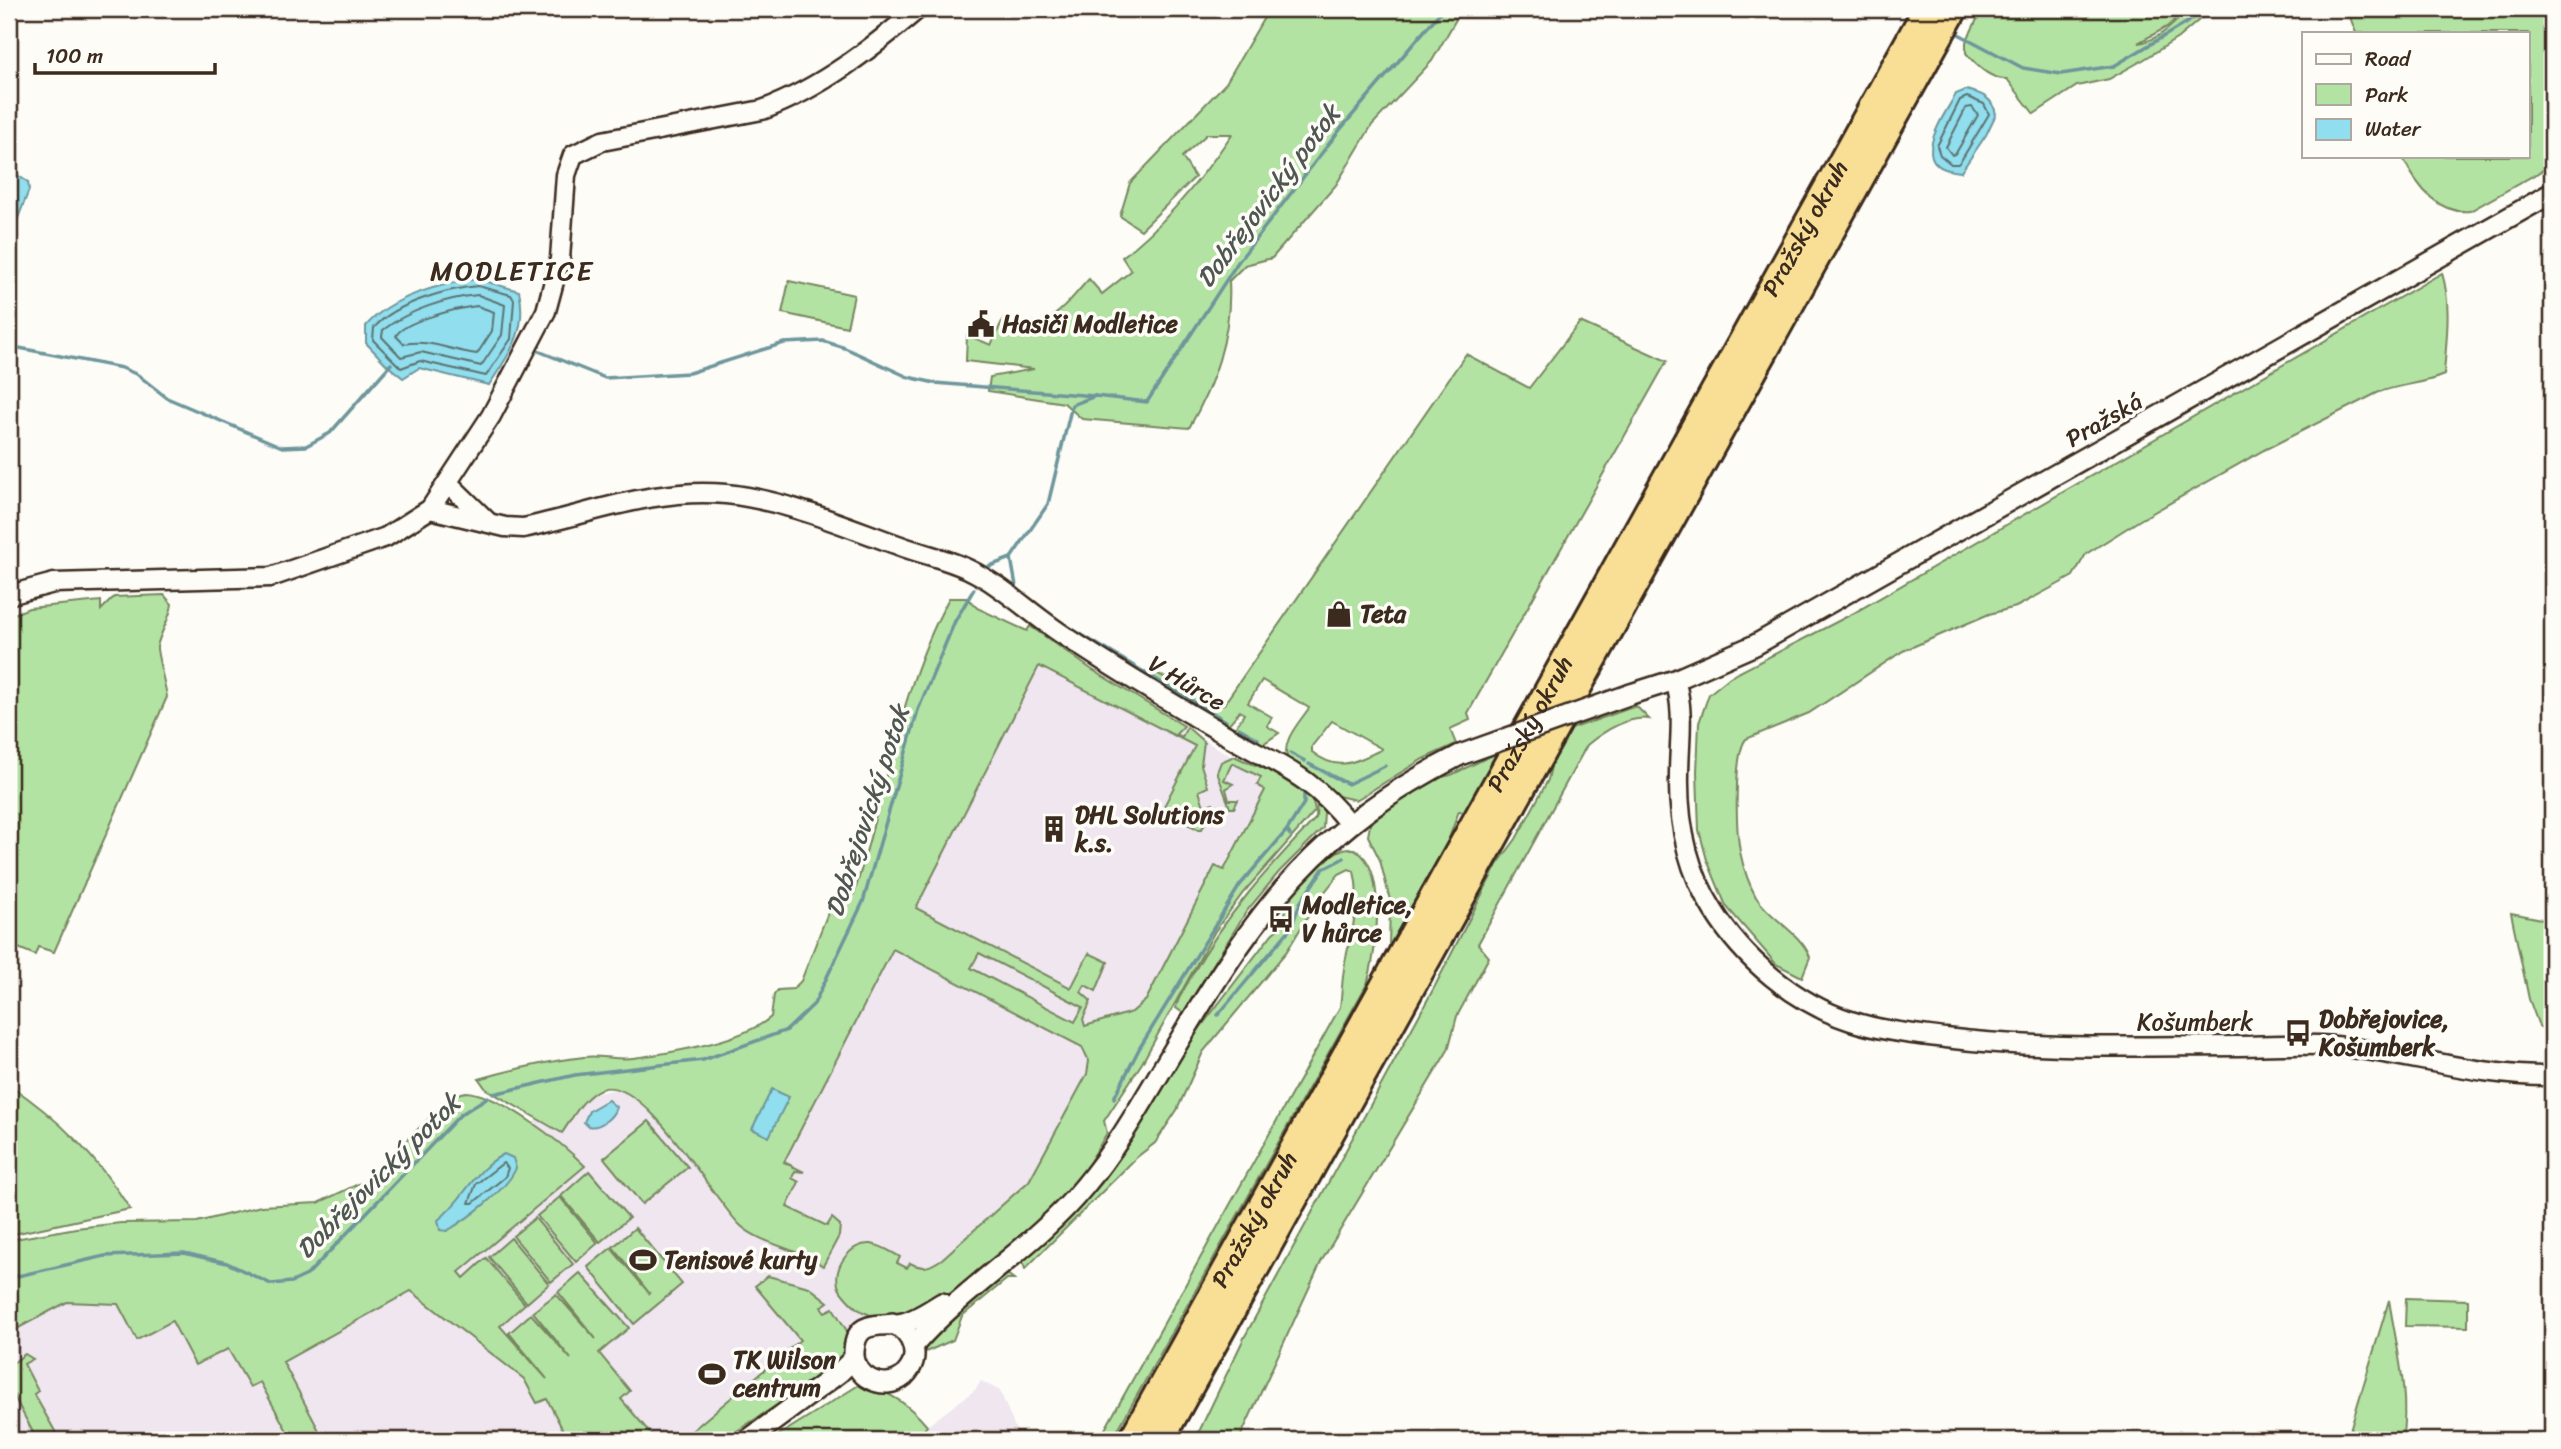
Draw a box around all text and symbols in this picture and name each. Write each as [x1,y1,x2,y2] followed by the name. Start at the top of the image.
[35,32,215,76] scale bar
[2302,32,2530,158] legend
[46,37,103,75] text: 100 m
[2365,40,2412,78] text: Road
[2365,76,2408,114] text: Park
[1184,92,1354,298] water label: Dobřejovický potok
[2365,110,2422,148] text: Water
[1750,152,1860,304] street label: Pražský okruh
[430,246,594,295] district label: MODLETICE
[1002,303,1178,345] place label: Hasiči Modletice
[966,309,996,339] public building icon: Hasiči Modletice
[2057,381,2151,459] street label: Pražská
[1360,593,1407,635] place label: Teta
[1324,599,1354,629] shop icon: Teta
[1140,643,1234,723] street label: V Hůrce
[1475,648,1585,800] street label: Pražský okruh
[811,696,924,923] water label: Dobřejovický potok
[1074,794,1225,864] place label: DHL Solutions k.s.
[1039,814,1069,844] building icon: DHL Solutions k.s.
[1301,884,1413,954] place label: Modletice, V hůrce
[1266,904,1296,934] bus stop icon: Modletice, V hůrce
[2318,998,2449,1068] place label: Dobřejovice, Košumberk
[2137,1001,2253,1043] street label: Košumberk
[2283,1018,2313,1048] bus stop icon: Dobřejovice, Košumberk
[284,1080,474,1270] water label: Dobřejovický potok
[1199,1144,1309,1296] street label: Pražský okruh
[664,1239,818,1281] place label: Tenisové kurty
[628,1245,658,1275] sports icon: Tenisové kurty
[732,1339,836,1409] place label: TK Wilson centrum
[697,1359,727,1389] sports icon: TK Wilson centrum

